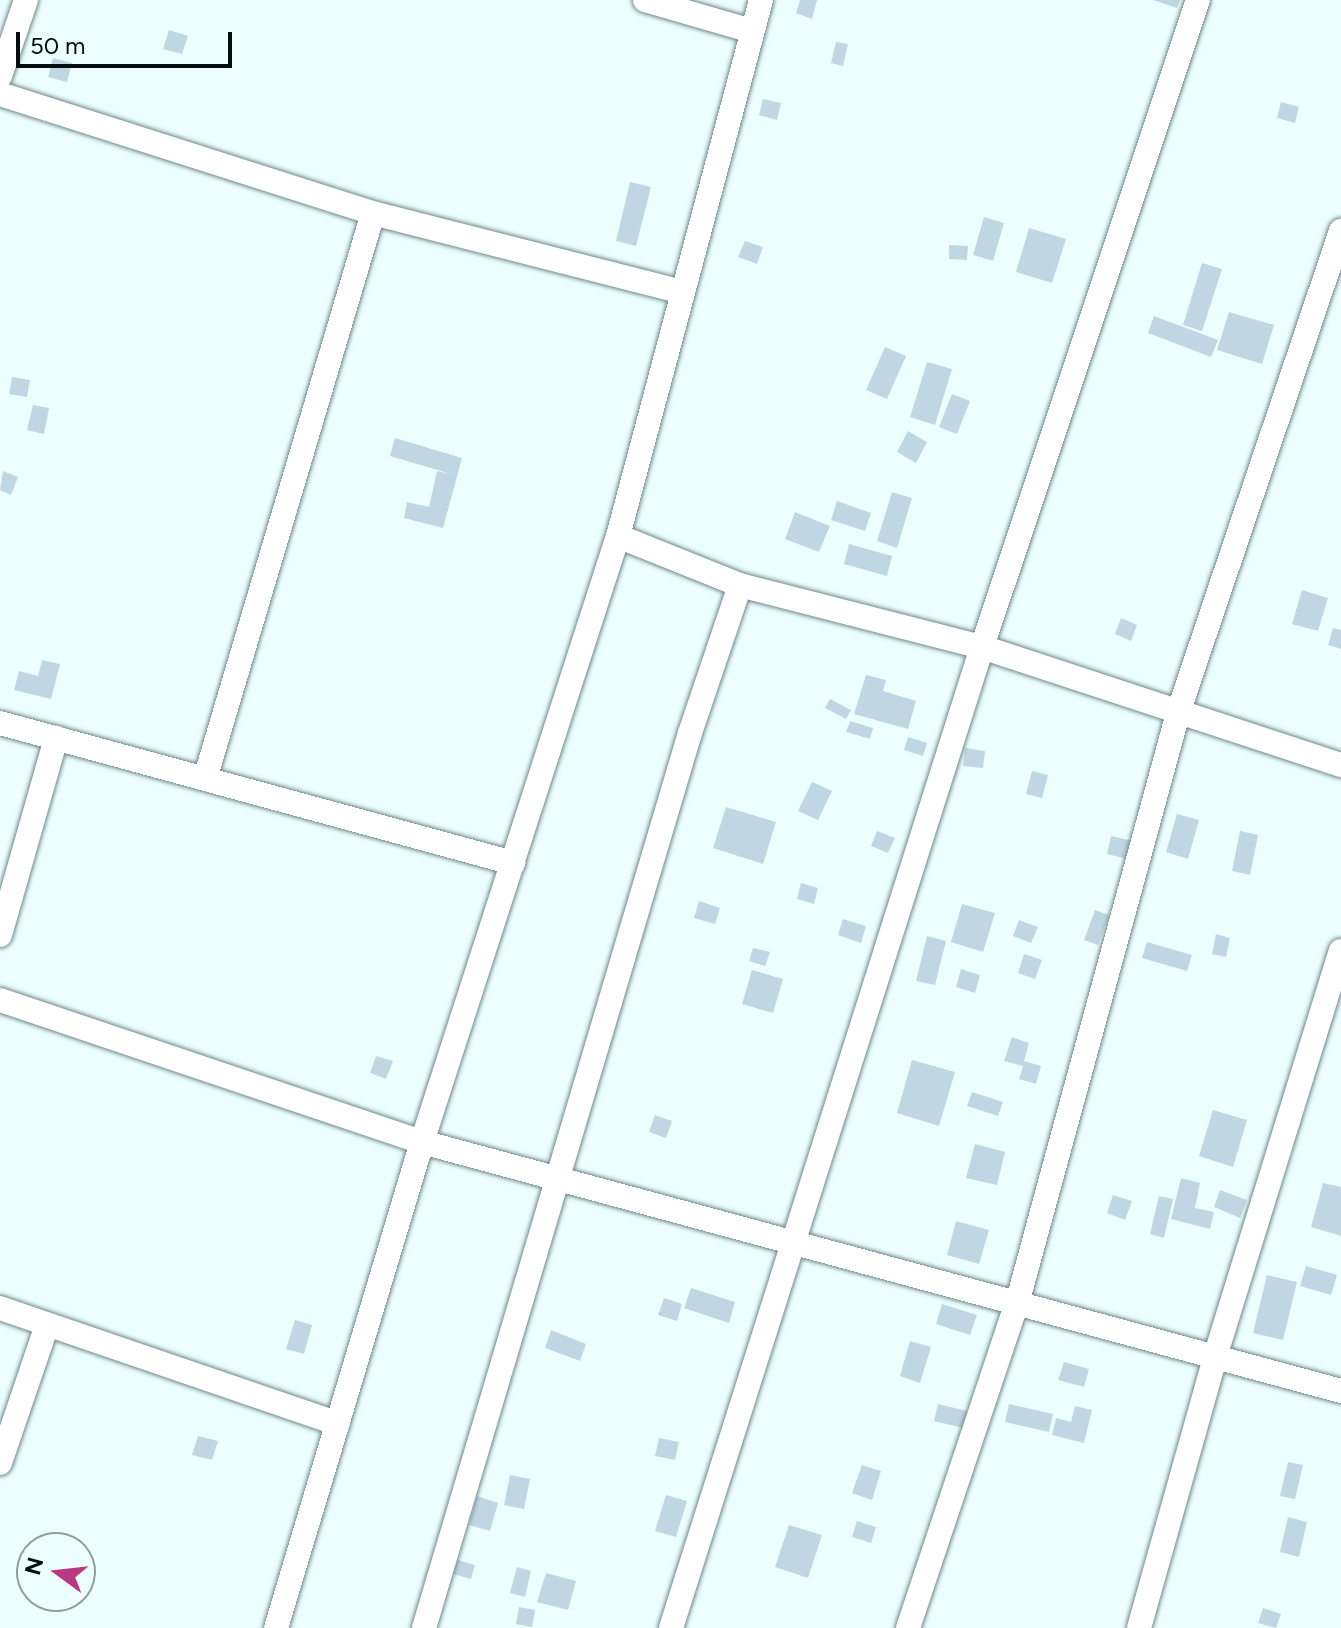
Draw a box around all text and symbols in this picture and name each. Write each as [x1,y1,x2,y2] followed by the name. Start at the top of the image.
[20,16,236,66] scale bar
[30,31,86,60] text: 50 m
[16,1532,96,1612] north arrow
[19,1554,50,1578] text: N

